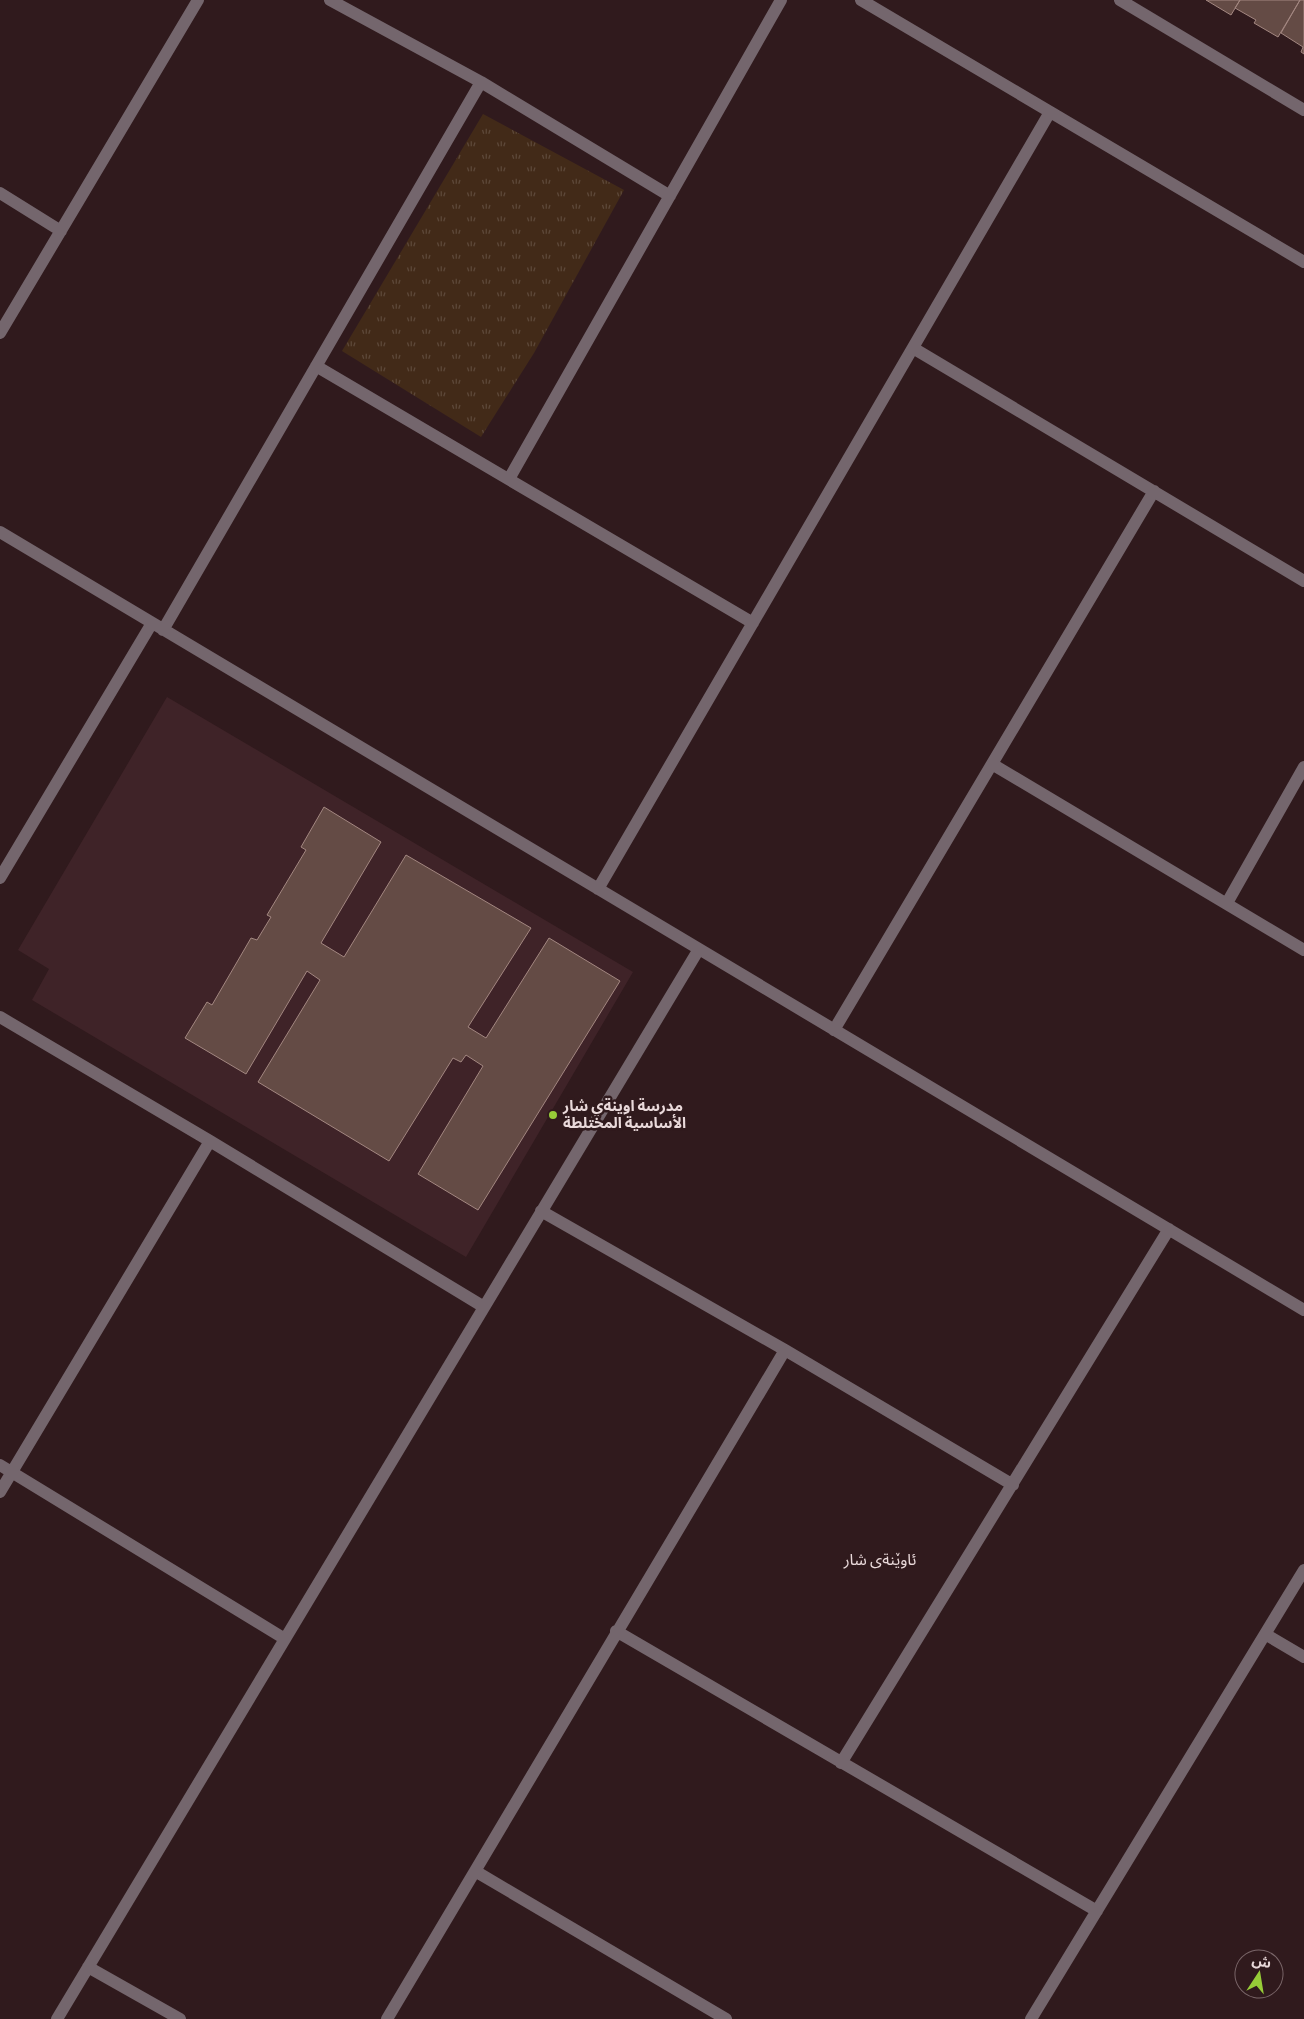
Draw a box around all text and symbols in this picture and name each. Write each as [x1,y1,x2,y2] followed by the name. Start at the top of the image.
[562,1096,686,1134] place label: مدرسة اوينةي شار الأساسية المختلطة
[547,1109,559,1121] marker: مدرسة اوينةي شار الأساسية المختلطة
[843,1549,916,1571] district label: ئاوێنةی شار
[1234,1949,1284,1999] north arrow
[1250,1950,1273,1974] text: ش

